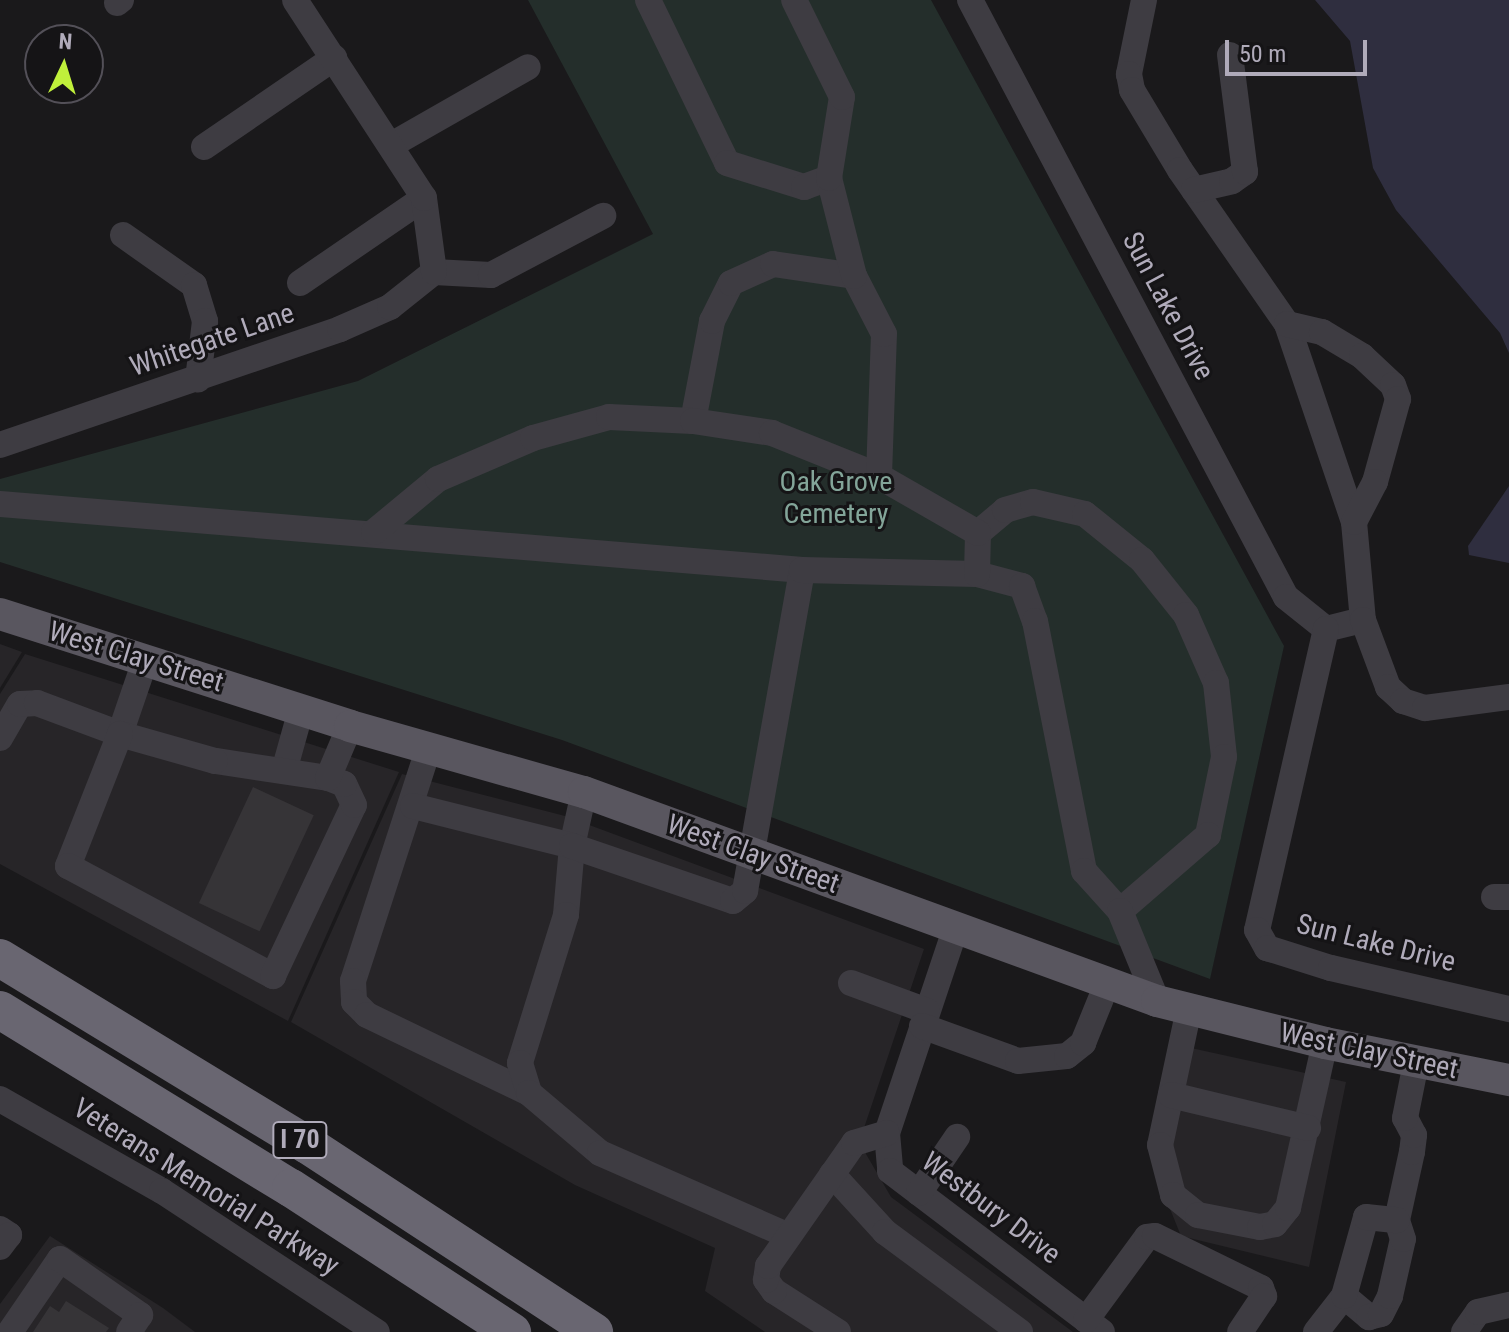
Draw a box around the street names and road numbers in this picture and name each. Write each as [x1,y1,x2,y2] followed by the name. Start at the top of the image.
[1115,226,1221,386] street label: Sun Lake Drive
[126,296,298,384] street label: Whitegate Lane
[45,615,227,699] street label: West Clay Street
[662,807,844,901] street label: West Clay Street
[1293,907,1459,979] street label: Sun Lake Drive
[1277,1016,1461,1086] street label: West Clay Street
[67,1091,345,1283] street label: Veterans Memorial Parkway
[272,1118,328,1162] road number: I 70
[915,1145,1067,1271] street label: Westbury Drive

